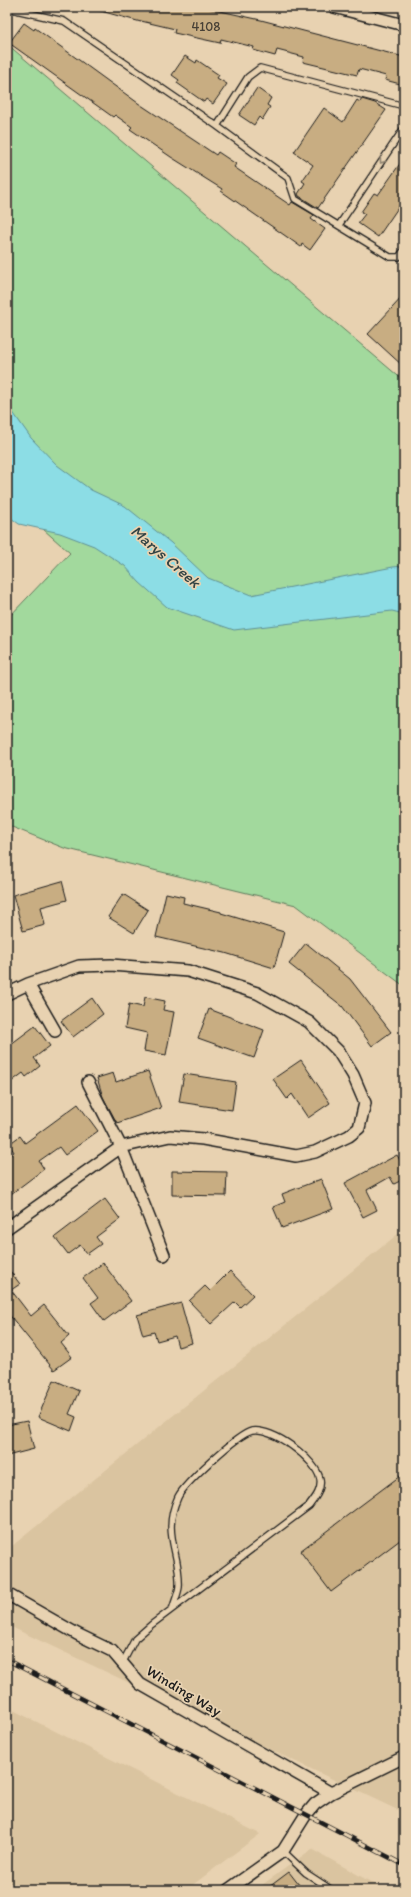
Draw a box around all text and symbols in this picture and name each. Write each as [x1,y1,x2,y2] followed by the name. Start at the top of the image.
[192,19,220,34] house number: 4108
[380,156,387,163] one-way arrow
[127,521,205,592] water label: Marys Creek
[143,1662,225,1720] street label: Winding Way

